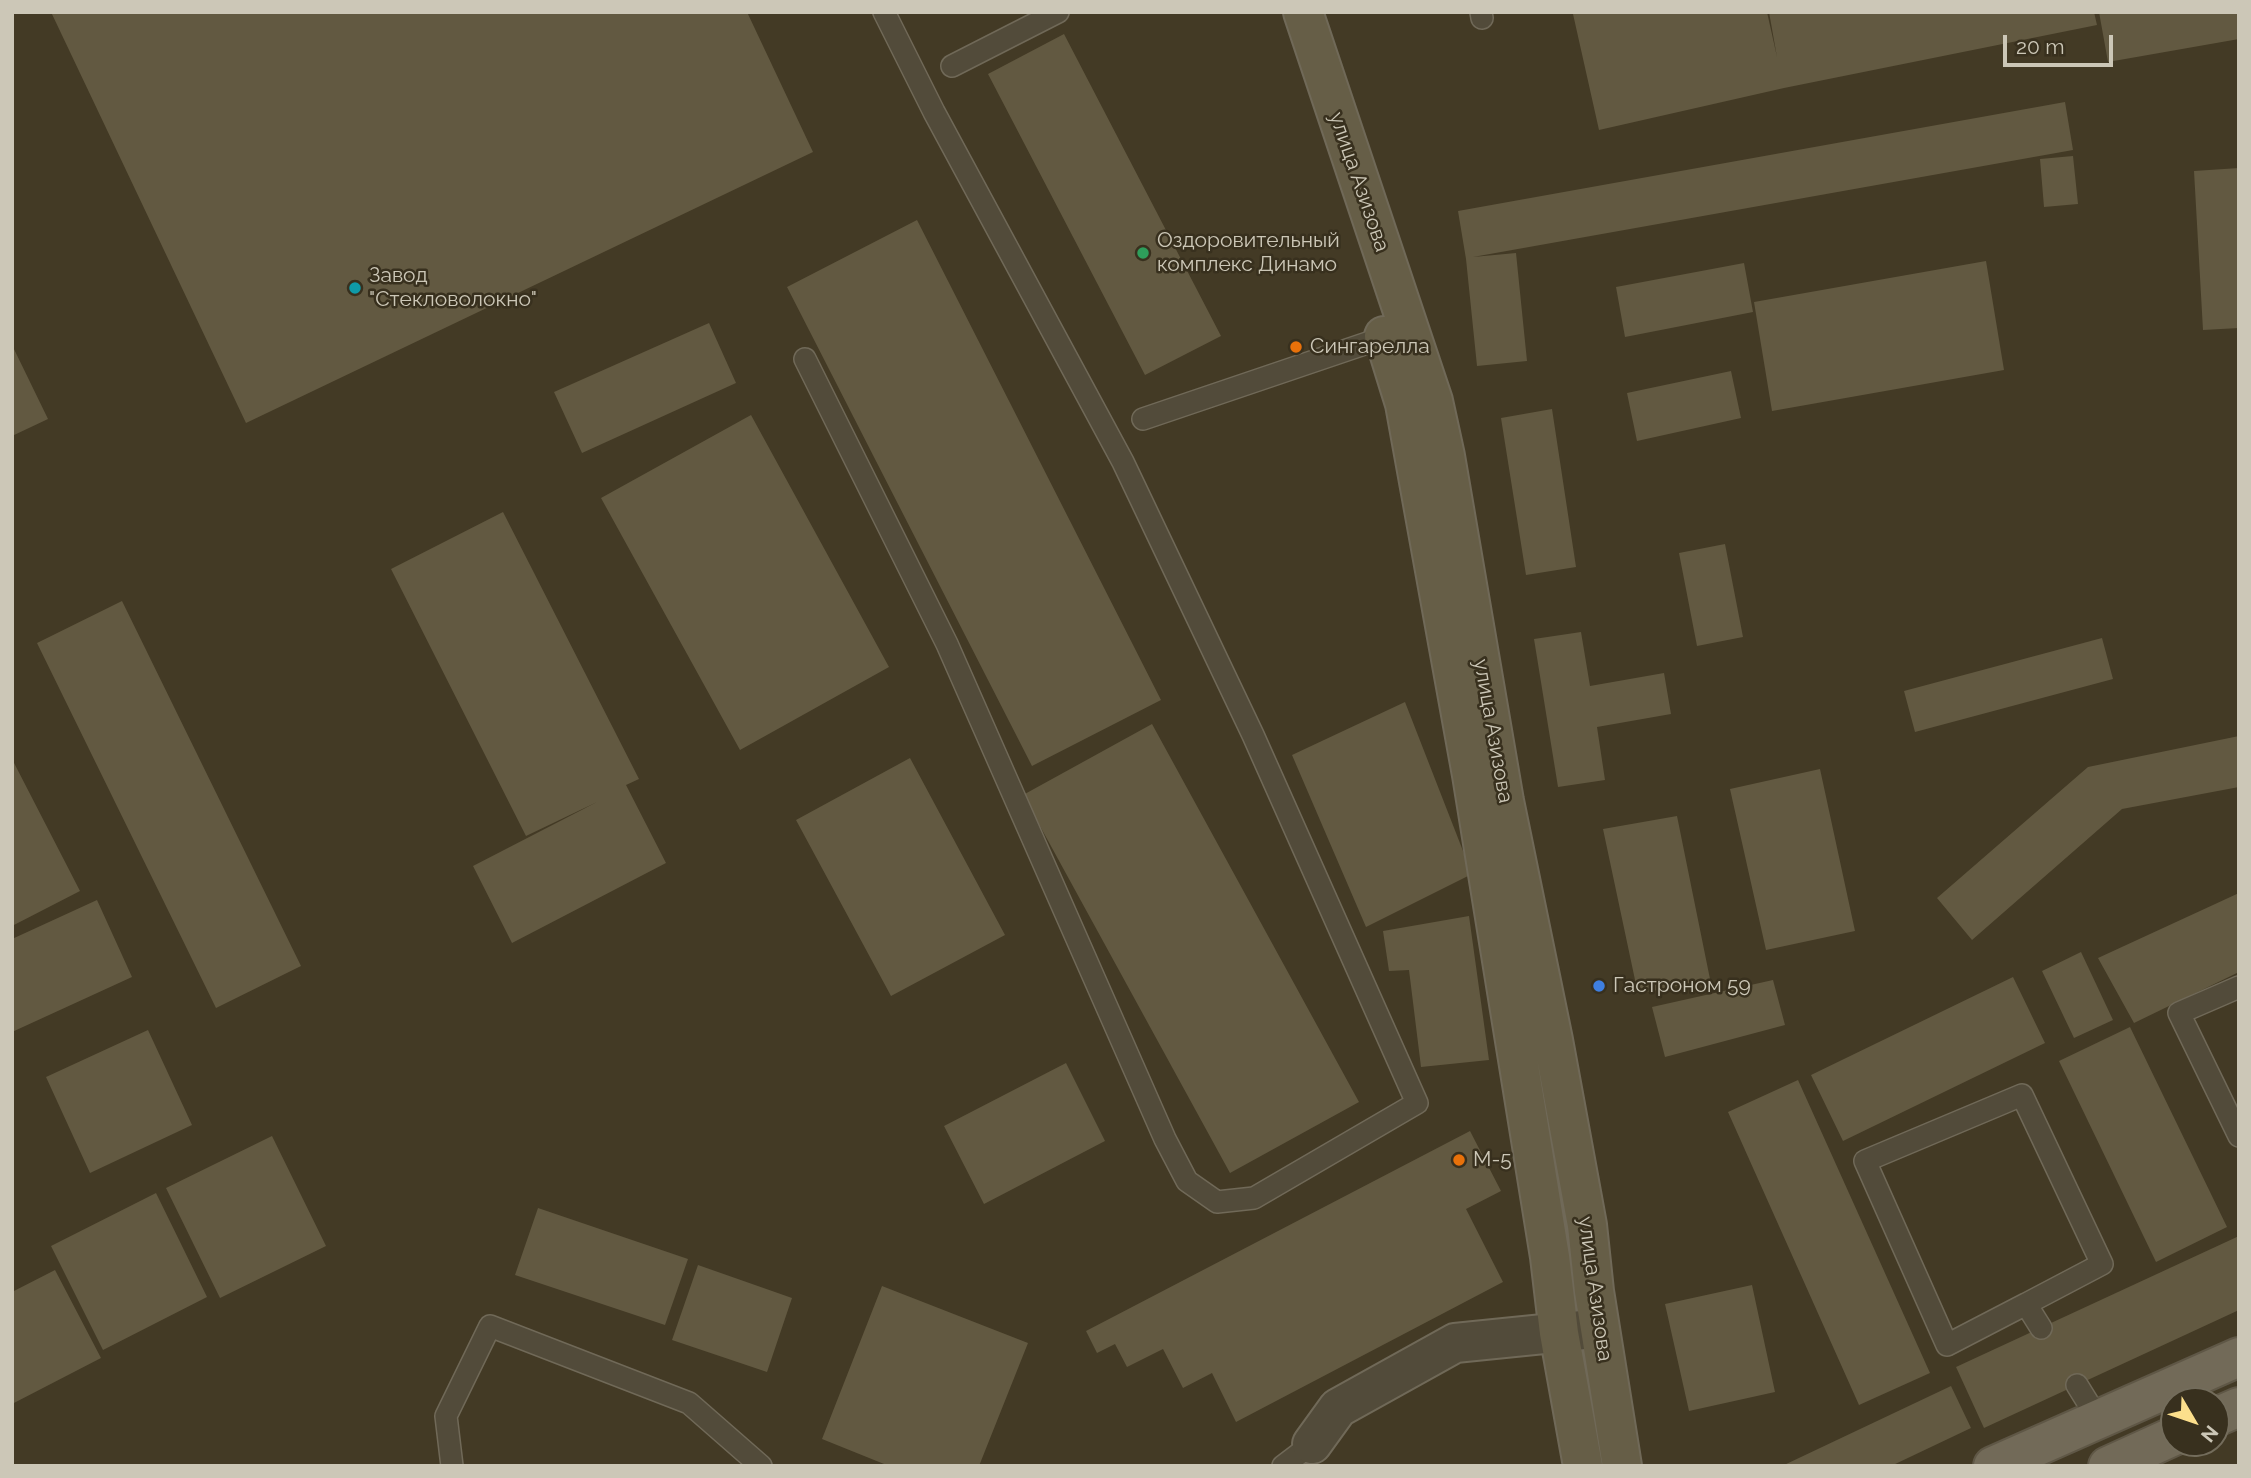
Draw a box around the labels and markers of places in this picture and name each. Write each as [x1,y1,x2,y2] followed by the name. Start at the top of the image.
[1157,228,1340,278] place label: Оздоровительный комплекс Динамо
[1135,245,1151,261] marker: Оздоровительный комплекс Динамо
[369,263,537,313] place label: Завод "Стекловолокно"
[347,280,363,296] marker: Завод "Стекловолокно"
[1310,334,1430,360] place label: Сингарелла
[1288,339,1304,355] marker: Сингарелла
[1613,973,1751,999] place label: Гастроном 59
[1591,978,1607,994] marker: Гастроном 59
[1473,1147,1512,1173] place label: М-5
[1451,1152,1467,1168] marker: М-5

